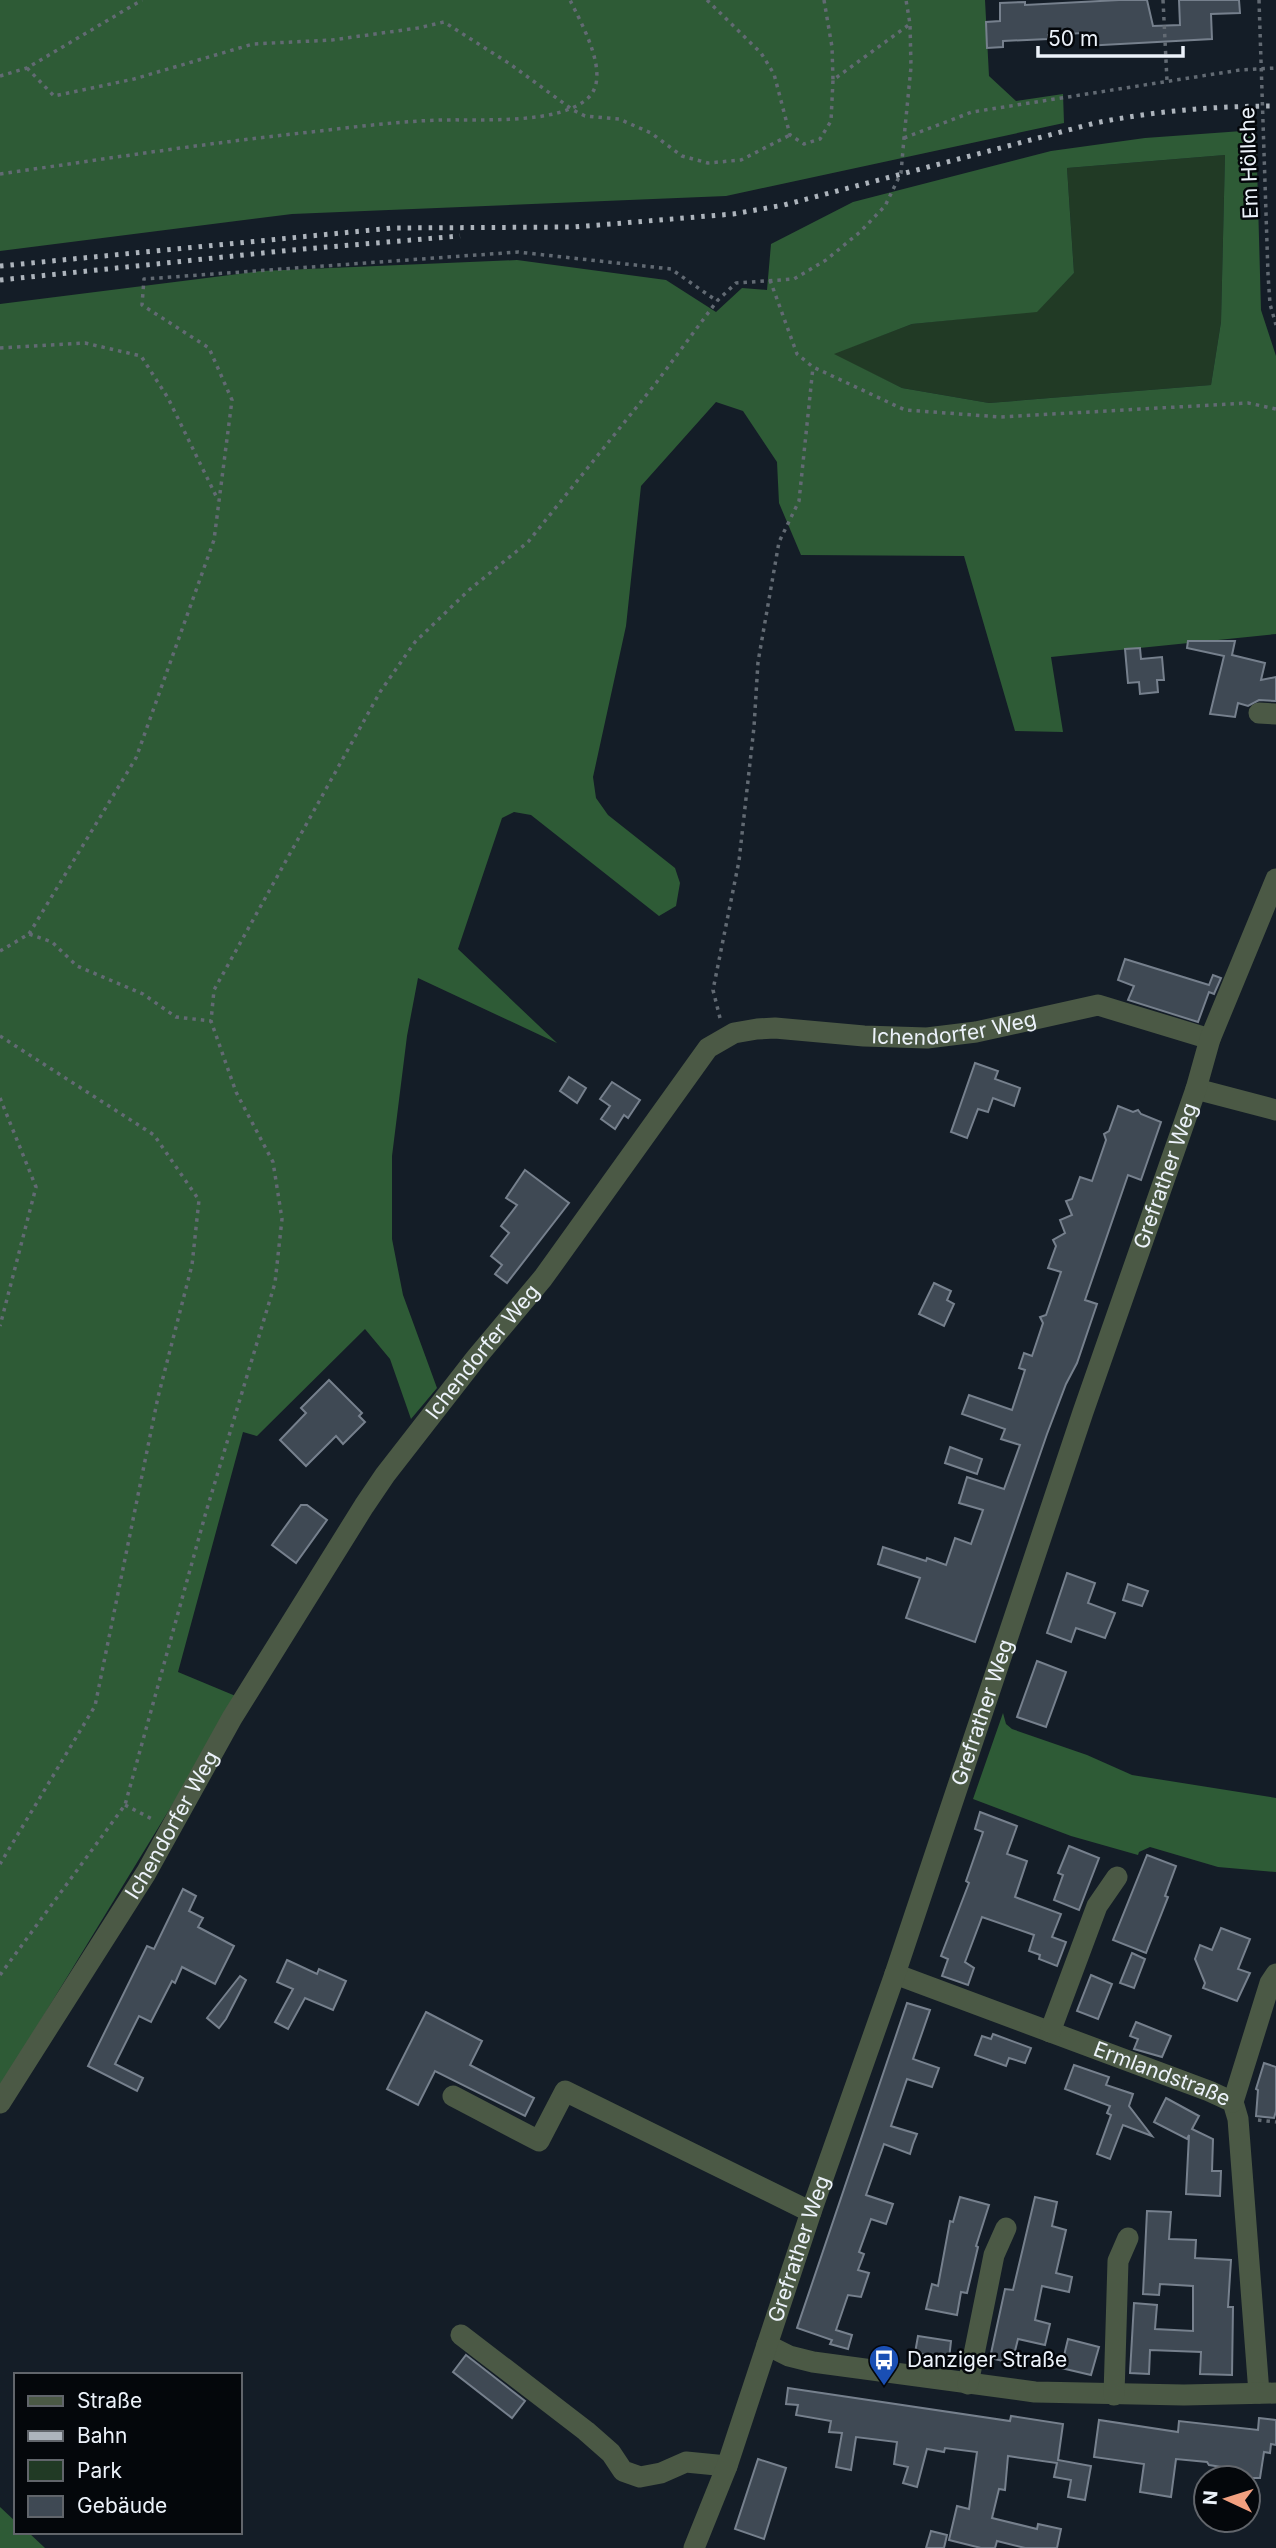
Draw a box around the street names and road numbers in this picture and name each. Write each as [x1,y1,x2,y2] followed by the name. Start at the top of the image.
[1234,107,1263,219] street label: Em Höllche
[871,1006,1039,1050] street label: Ichendorfer Weg
[1128,1099,1202,1252] street label: Grefrather Weg
[420,1279,544,1424] street label: Ichendorfer Weg
[946,1636,1018,1789] street label: Grefrather Weg
[120,1746,223,1904] street label: Ichendorfer Weg
[1090,2036,1234,2111] street label: Ermlandstraße
[762,2172,835,2325] street label: Grefrather Weg

